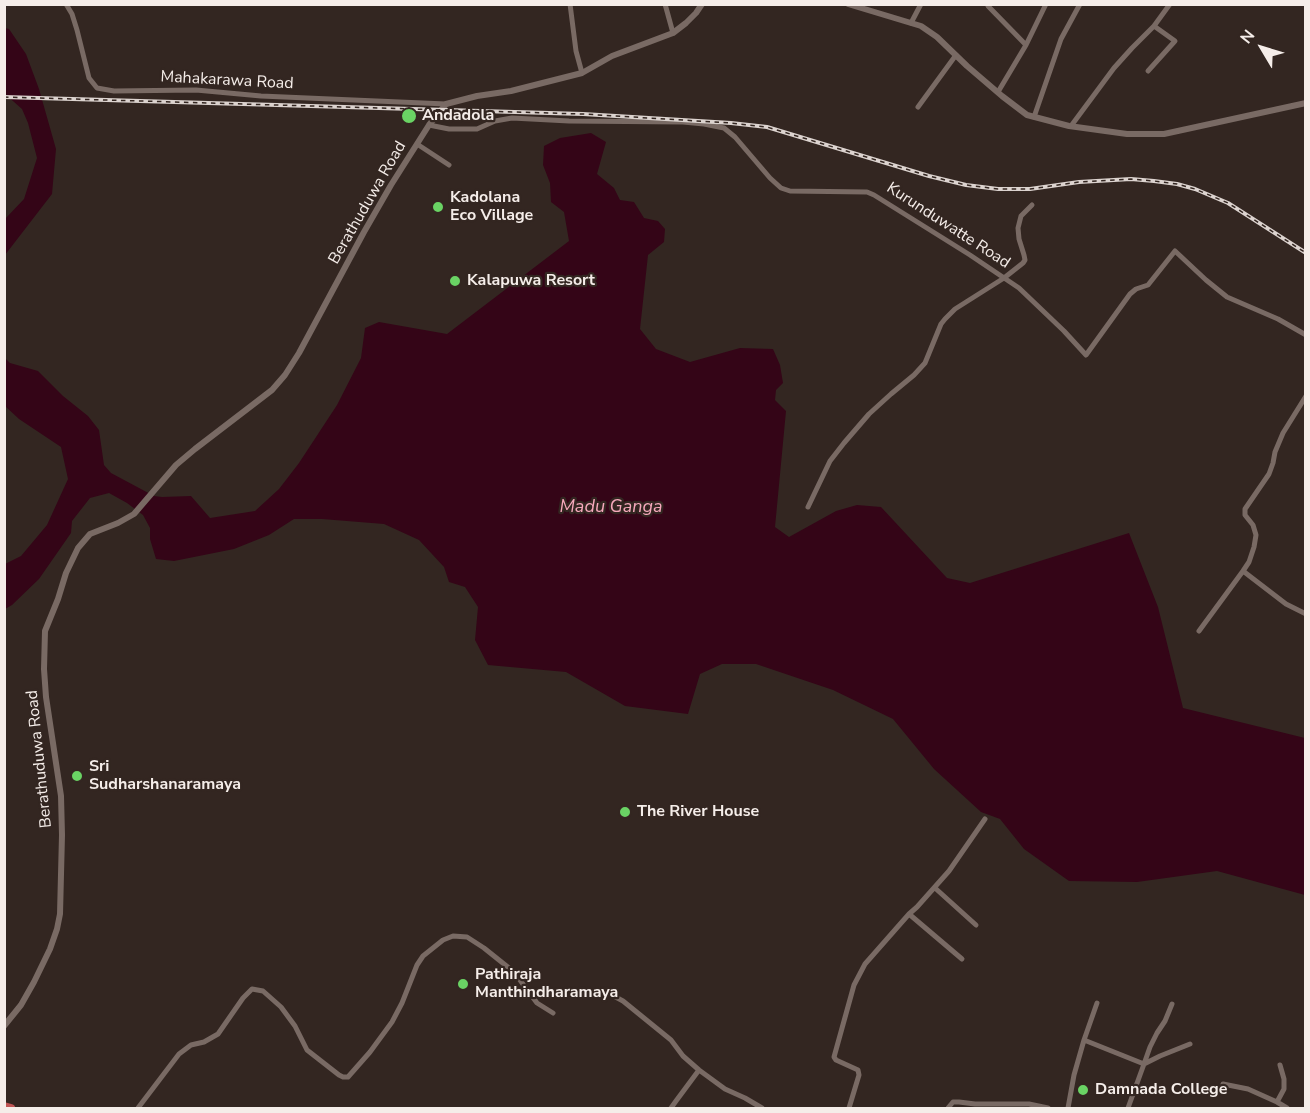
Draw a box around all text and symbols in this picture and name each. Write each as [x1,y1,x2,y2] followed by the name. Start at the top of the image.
[1232,18,1292,78] north arrow
[1235,25,1260,48] text: N
[160,68,294,94] street label: Mahakarawa Road
[422,106,494,126] place label: Andadola
[400,107,418,125] marker: Andadola
[325,138,411,268] street label: Berathuduwa Road
[883,179,1013,273] street label: Kurunduwatte Road
[450,188,533,226] place label: Kadolana Eco Village
[431,200,445,214] marker: Kadolana Eco Village
[467,271,595,291] place label: Kalapuwa Resort
[448,274,462,288] marker: Kalapuwa Resort
[559,497,663,519] water label: Madu Ganga
[23,689,57,829] street label: Berathuduwa Road
[89,757,241,795] place label: Sri Sudharshanaramaya
[70,769,84,783] marker: Sri Sudharshanaramaya
[637,802,759,822] place label: The River House
[618,805,632,819] marker: The River House
[475,965,618,1003] place label: Pathiraja Manthindharamaya
[456,977,470,991] marker: Pathiraja Manthindharamaya
[1095,1080,1227,1100] place label: Damnada College
[1076,1083,1090,1097] marker: Damnada College

